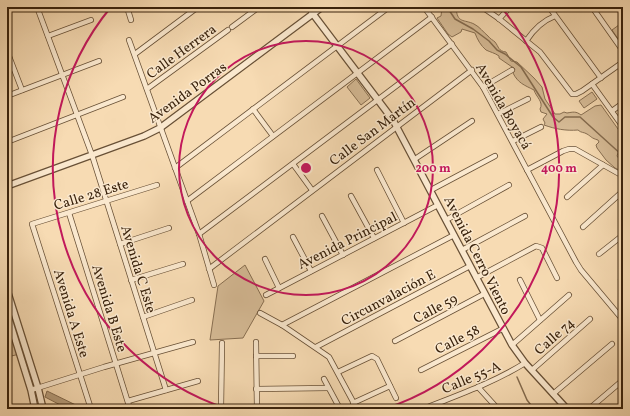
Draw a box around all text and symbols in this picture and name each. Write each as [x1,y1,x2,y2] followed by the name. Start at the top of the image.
[143,20,221,84] street label: Calle Herrera
[145,58,231,128] street label: Avenida Porras
[470,60,535,154] street label: Avenida Boyacá
[326,94,420,171] street label: Calle San Martín
[299,161,313,175] centre of rings
[415,161,451,177] text: 200 m
[541,161,577,177] text: 400 m
[52,175,131,216] street label: Calle 28 Este
[439,193,515,318] street label: Avenida Cerro Viento
[295,208,401,275] street label: Avenida Principal
[115,223,160,316] street label: Avenida C Este
[86,262,131,355] street label: Avenida B Este
[338,265,439,331] street label: Circunvalación E
[48,267,93,360] street label: Avenida A Este
[410,290,461,329] street label: Calle 59
[531,314,579,360] street label: Calle 74
[432,321,483,360] street label: Calle 58
[439,357,504,399] street label: Calle 55-A

